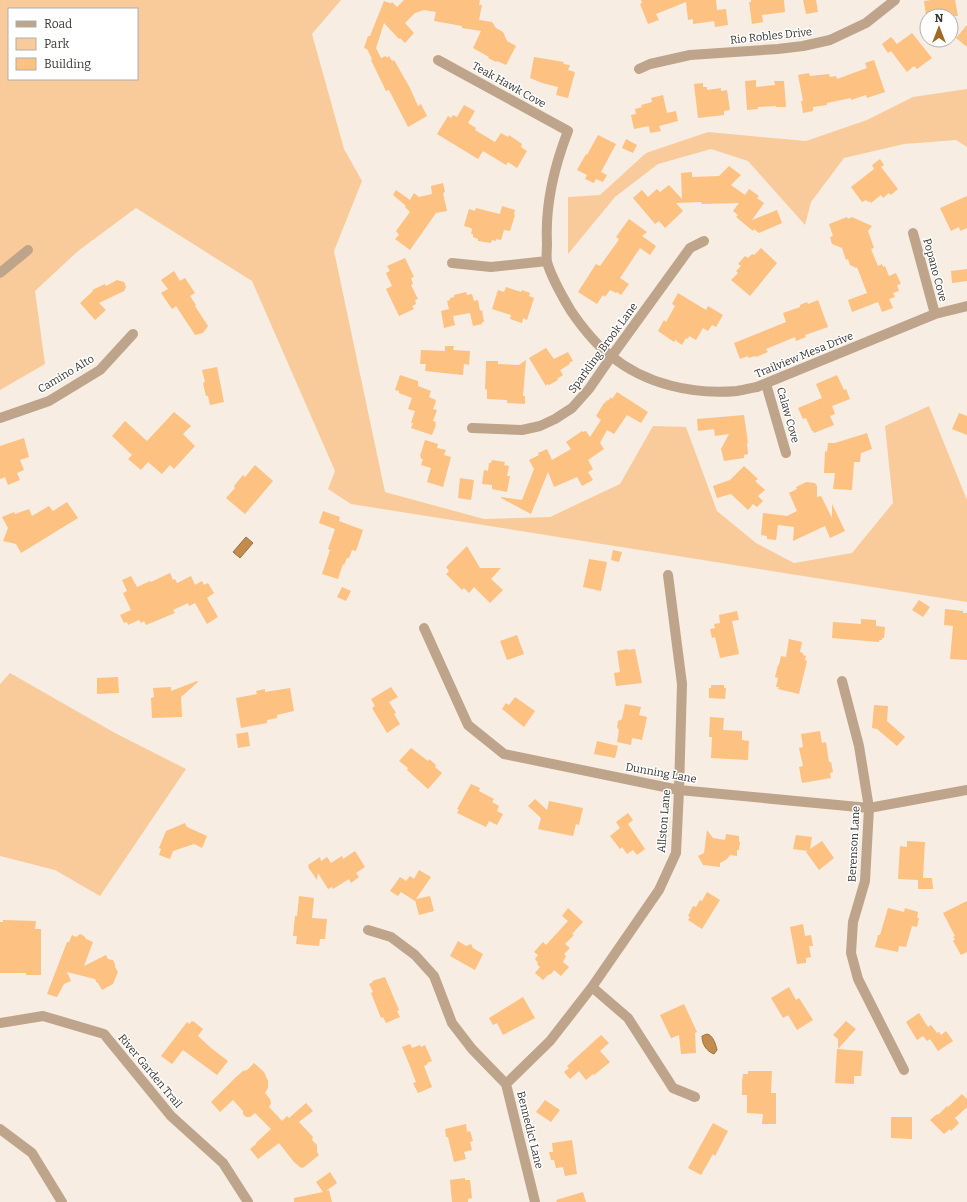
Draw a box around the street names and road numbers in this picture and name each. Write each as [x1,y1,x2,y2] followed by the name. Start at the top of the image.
[729,25,813,47] street label: Rio Robles Drive
[470,59,548,111] street label: Teak Hawk Cove
[920,237,950,303] street label: Popano Cove
[566,300,640,396] street label: Sparkling Brook Lane
[753,329,855,381] street label: Trailview Mesa Drive
[36,352,96,396] street label: Camino Alto
[774,386,802,444] street label: Calaw Cove
[624,760,698,786] street label: Dunning Lane
[655,789,673,853] street label: Allston Lane
[846,806,862,882] street label: Berenson Lane
[115,1031,185,1111] street label: River Garden Trail
[514,1090,546,1170] street label: Bennedict Lane

